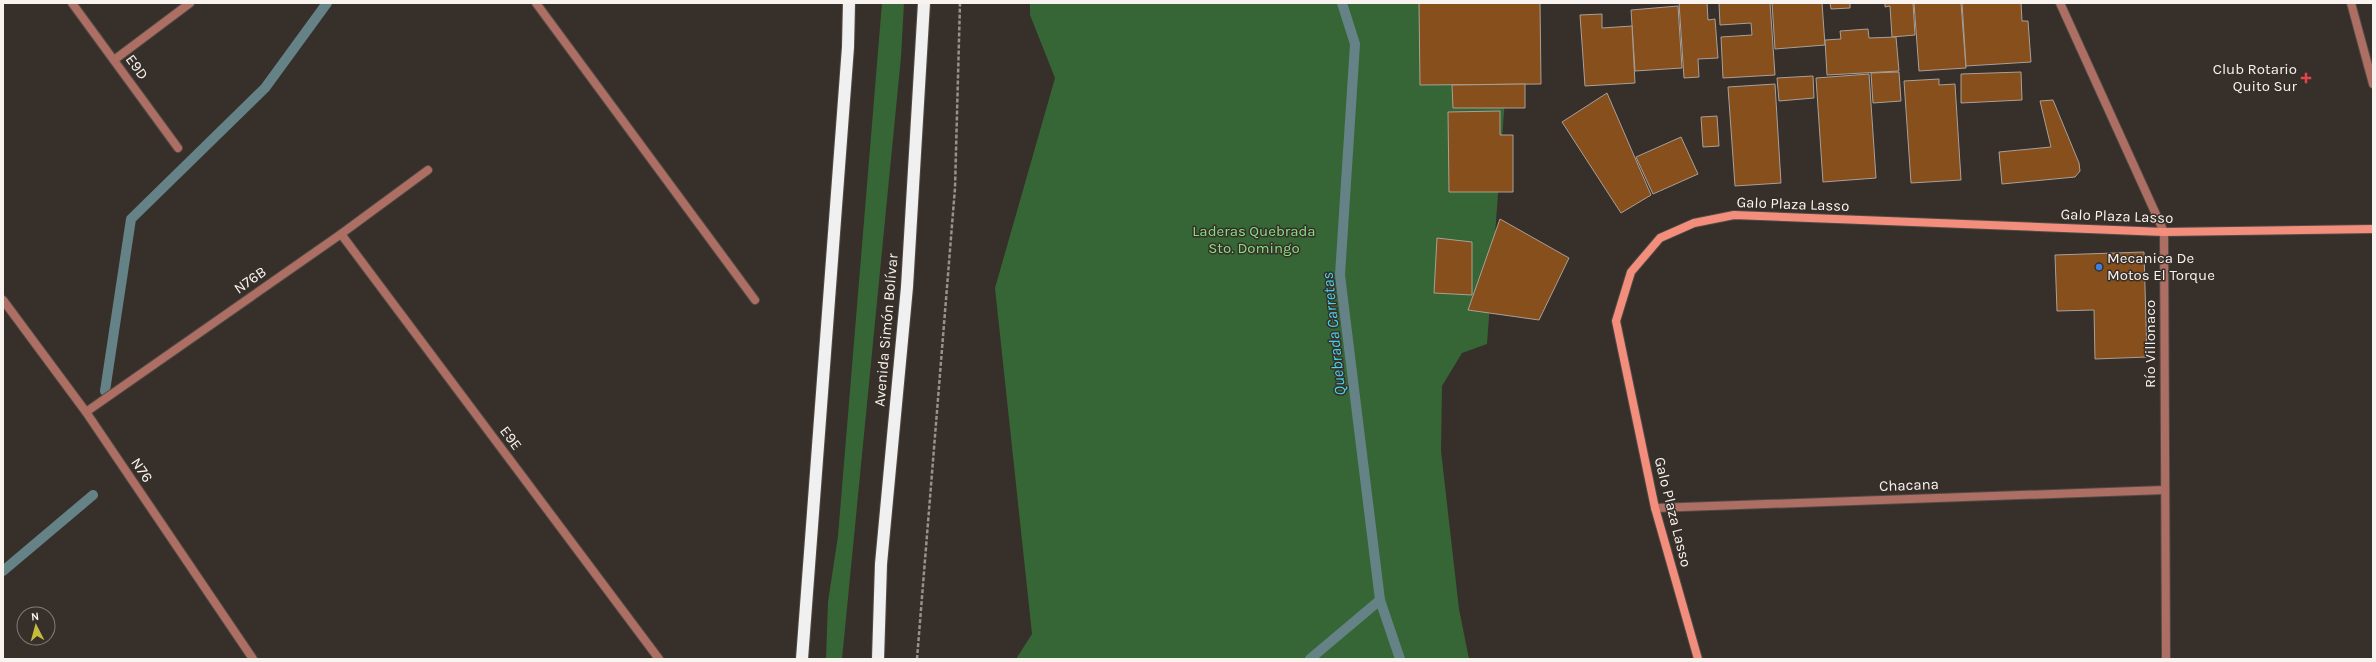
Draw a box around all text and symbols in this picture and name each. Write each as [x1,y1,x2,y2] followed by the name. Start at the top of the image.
[122,51,152,83] street label: E9D
[2213,60,2298,95] place label: Club Rotario Quito Sur
[2300,72,2312,84] marker: Club Rotario Quito Sur
[1736,193,1850,215] street label: Galo Plaza Lasso
[2060,205,2174,227] street label: Galo Plaza Lasso
[1192,222,1316,257] park label: Laderas Quebrada Sto. Domingo
[2107,249,2215,284] place label: Mecanica De Motos El Torque
[870,252,902,407] street label: Avenida Simón Bolívar
[2094,262,2104,272] marker: Mecanica De Motos El Torque
[230,263,270,297] street label: N76B
[1318,271,1349,397] water label: Quebrada Carretas
[2141,300,2159,388] street label: Río Villonaco
[496,422,526,454] street label: E9E
[127,454,157,486] street label: N76
[1651,455,1695,569] street label: Galo Plaza Lasso
[1879,475,1939,495] street label: Chacana
[16,606,56,646] north arrow
[30,610,40,623] text: N

